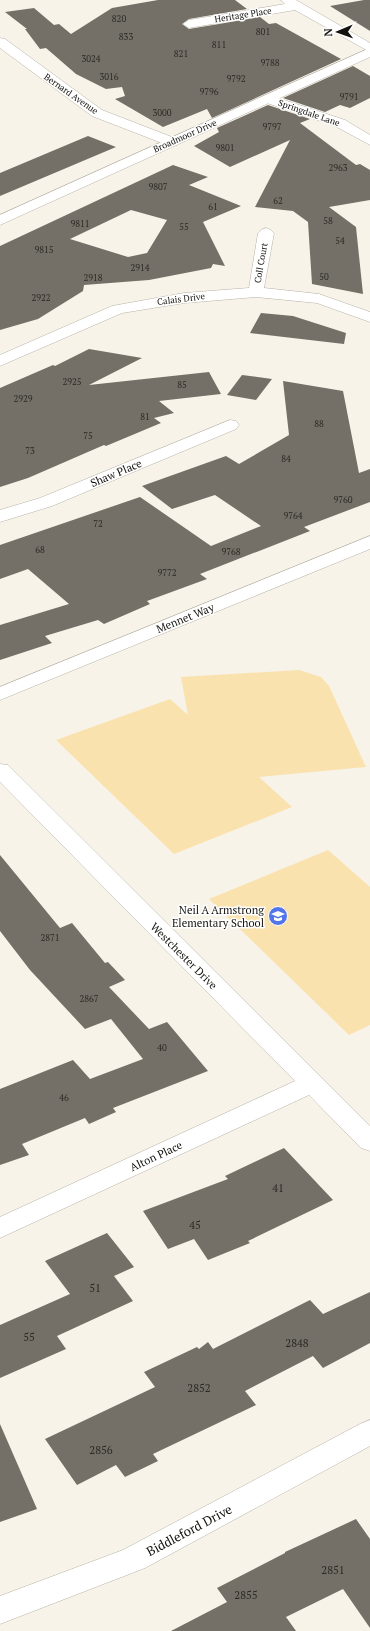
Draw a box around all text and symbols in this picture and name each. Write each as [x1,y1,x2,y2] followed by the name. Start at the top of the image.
[214,4,273,25] street label: Heritage Place
[318,12,358,52] north arrow
[112,13,126,25] house number: 820
[256,26,270,38] house number: 801
[321,27,335,37] text: N
[119,31,133,43] house number: 833
[212,39,226,51] house number: 811
[174,48,188,60] house number: 821
[81,53,101,65] house number: 3024
[260,57,280,69] house number: 9788
[42,71,101,117] street label: Bernard Avenue
[99,71,119,83] house number: 3016
[226,73,246,85] house number: 9792
[199,86,219,98] house number: 9796
[339,91,359,103] house number: 9791
[277,97,342,129] street label: Springdale Lane
[152,107,172,119] house number: 3000
[151,116,219,155] street label: Broadmoor Drive
[262,121,282,133] house number: 9797
[215,142,235,154] house number: 9801
[328,162,348,174] house number: 2963
[148,181,168,193] house number: 9807
[273,195,283,207] house number: 62
[208,201,218,213] house number: 61
[323,215,333,227] house number: 58
[70,218,90,230] house number: 9811
[179,221,189,233] house number: 55
[335,235,345,247] house number: 54
[252,241,271,284] street label: Coll Court
[34,244,54,256] house number: 9815
[130,262,150,274] house number: 2914
[319,271,329,283] house number: 50
[83,272,103,284] house number: 2918
[157,290,206,308] street label: Calais Drive
[31,292,51,304] house number: 2922
[62,376,82,388] house number: 2925
[177,379,187,391] house number: 85
[13,393,33,405] house number: 2929
[140,411,150,423] house number: 81
[314,418,324,430] house number: 88
[83,430,93,442] house number: 75
[25,445,35,457] house number: 73
[281,453,291,465] house number: 84
[88,456,144,490] street label: Shaw Place
[333,494,353,506] house number: 9760
[283,510,303,522] house number: 9764
[93,518,103,530] house number: 72
[35,544,45,556] house number: 68
[221,546,241,558] house number: 9768
[157,567,177,579] house number: 9772
[154,600,216,636] street label: Mennet Way
[172,903,264,930] place label: Neil A Armstrong Elementary School
[267,905,289,927] school or university icon: Neil A Armstrong Elementary School
[148,920,221,993] street label: Westchester Drive
[40,932,60,944] house number: 2871
[79,993,99,1005] house number: 2867
[157,1042,167,1054] house number: 40
[59,1092,69,1104] house number: 46
[128,1138,185,1174] street label: Alton Place
[272,1181,284,1195] house number: 41
[189,1218,201,1232] house number: 45
[89,1281,101,1295] house number: 51
[23,1330,35,1344] house number: 55
[285,1336,309,1350] house number: 2848
[187,1381,211,1395] house number: 2852
[89,1443,113,1457] house number: 2856
[143,1500,235,1560] street label: Biddleford Drive
[321,1563,345,1577] house number: 2851
[234,1588,258,1602] house number: 2855

